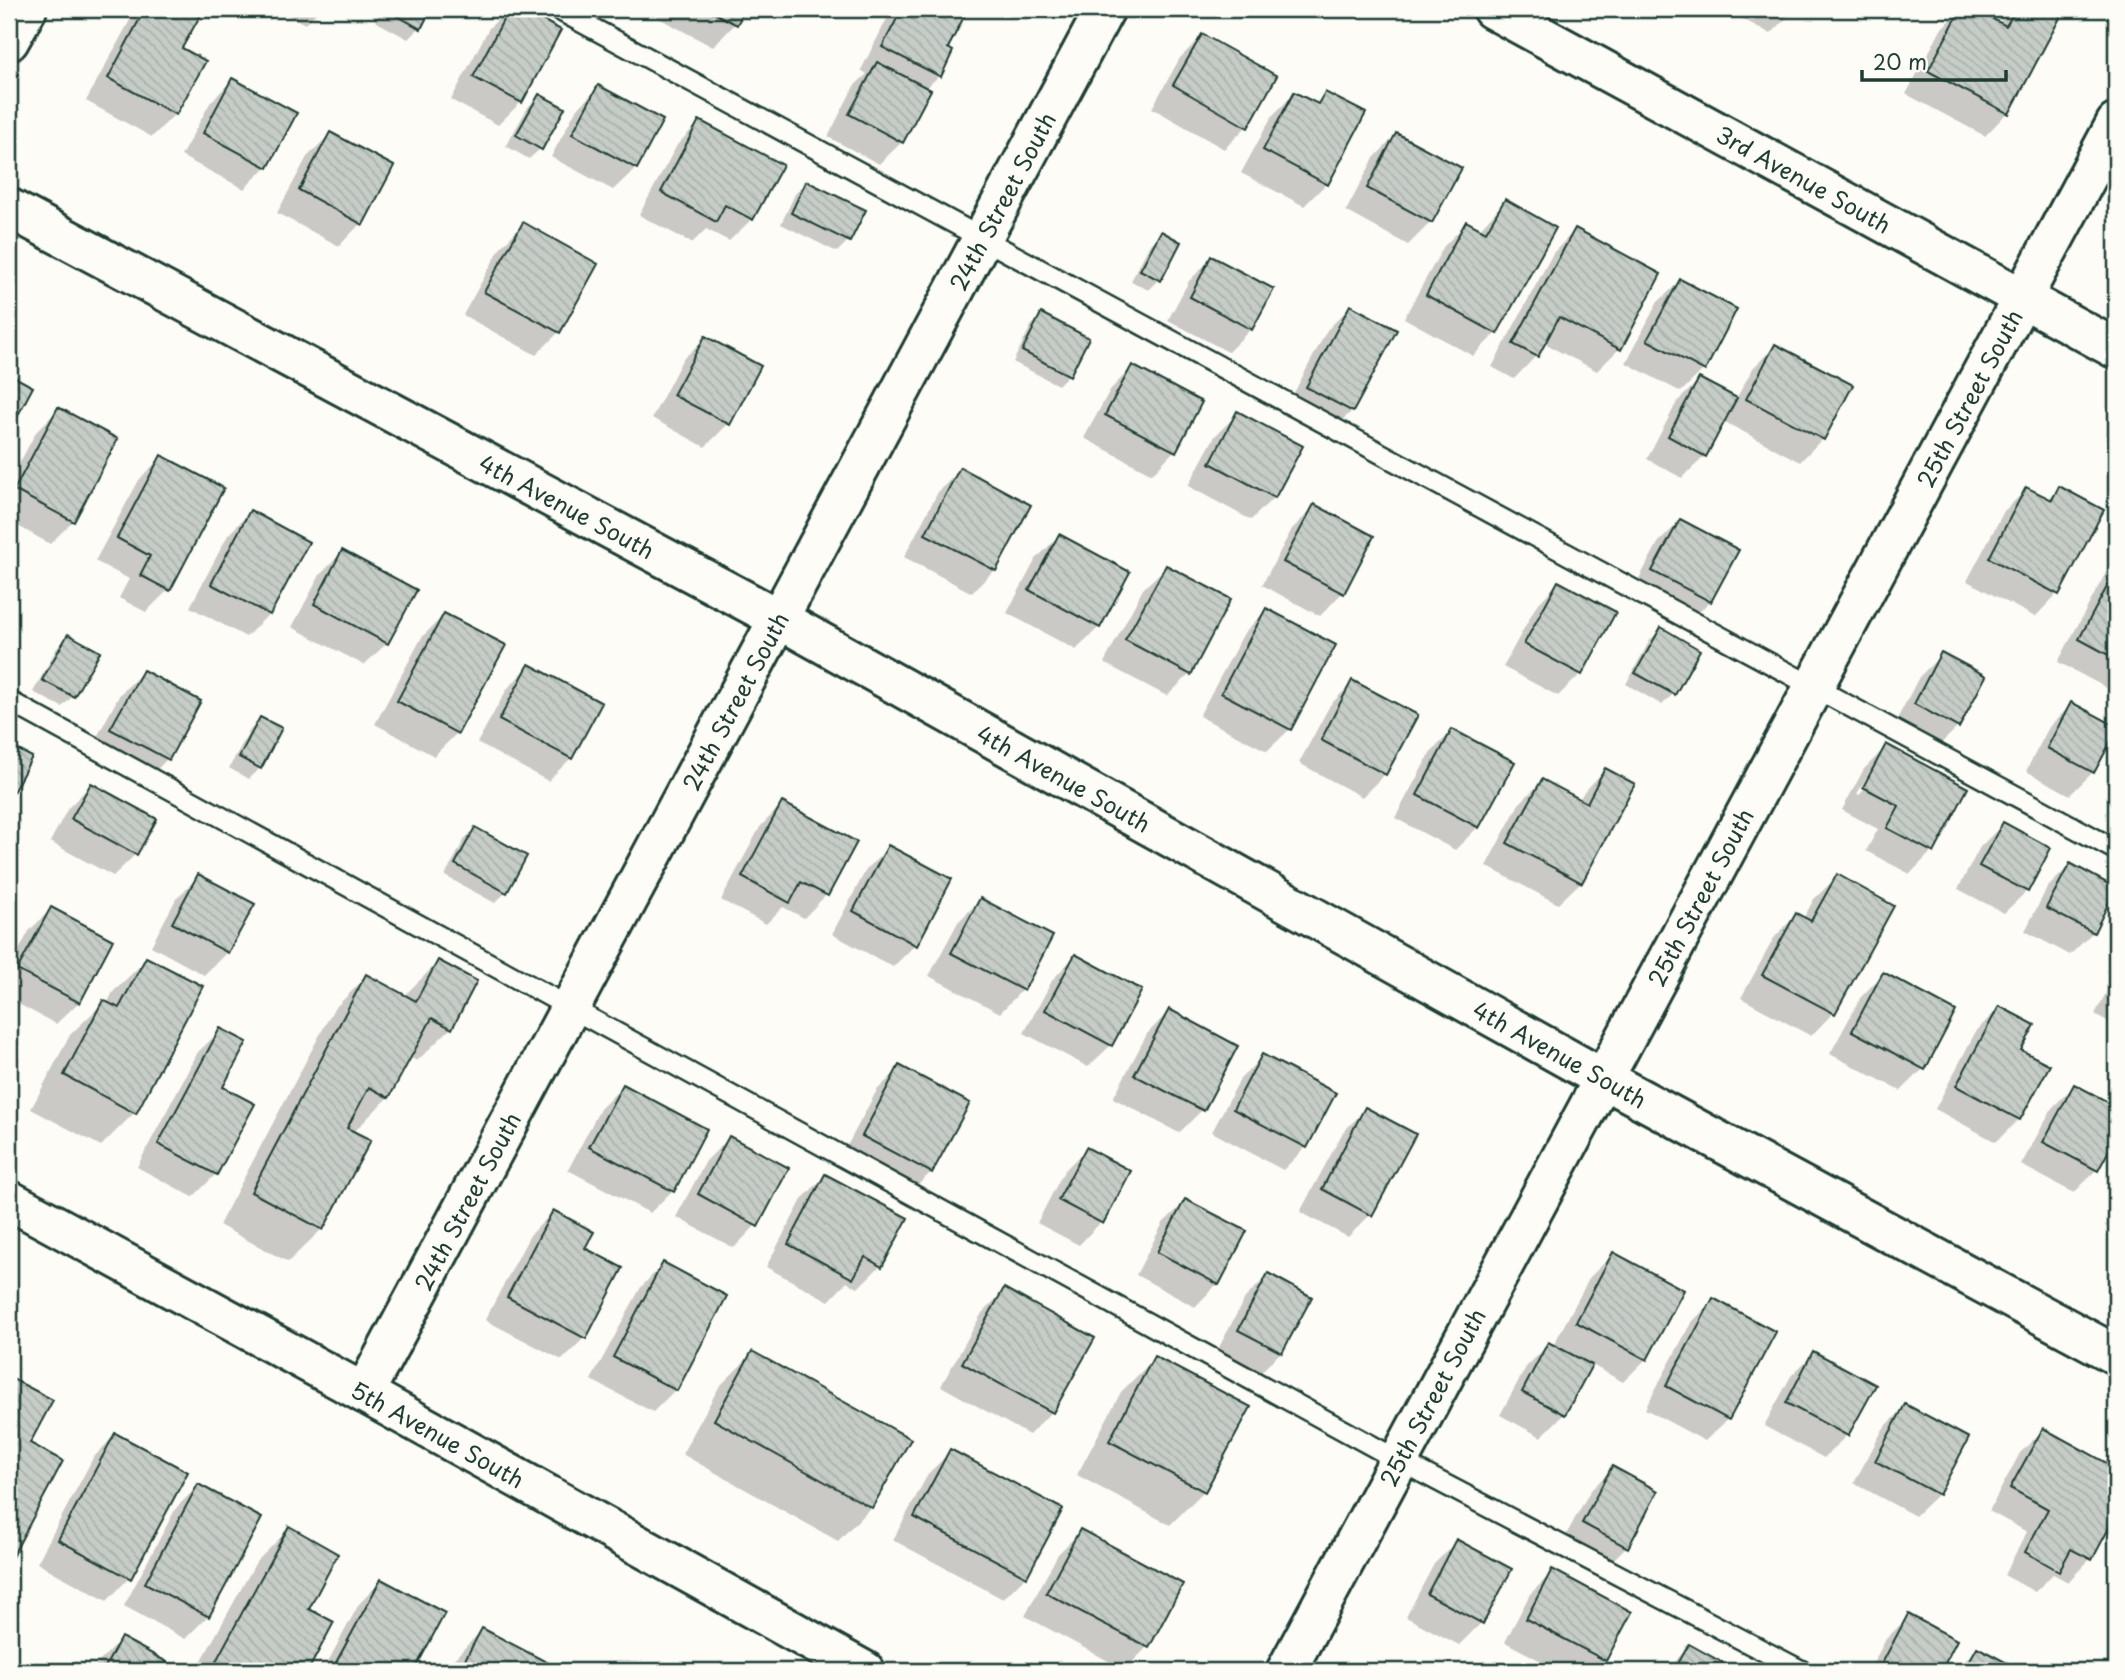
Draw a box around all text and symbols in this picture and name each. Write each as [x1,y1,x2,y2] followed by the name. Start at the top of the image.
[1862,38,2006,82] scale bar
[1873,45,1927,77] text: 20 m
[940,106,1064,296] street label: 24th Street South
[1710,116,1898,242] street label: 3rd Avenue South
[1907,303,2031,493] street label: 25th Street South
[473,445,661,567] street label: 4th Avenue South
[673,606,797,796] street label: 24th Street South
[971,716,1157,840] street label: 4th Avenue South
[1638,802,1762,992] street label: 25th Street South
[1467,992,1653,1116] street label: 4th Avenue South
[405,1106,529,1296] street label: 24th Street South
[1370,1302,1494,1492] street label: 25th Street South
[345,1372,531,1496] street label: 5th Avenue South

